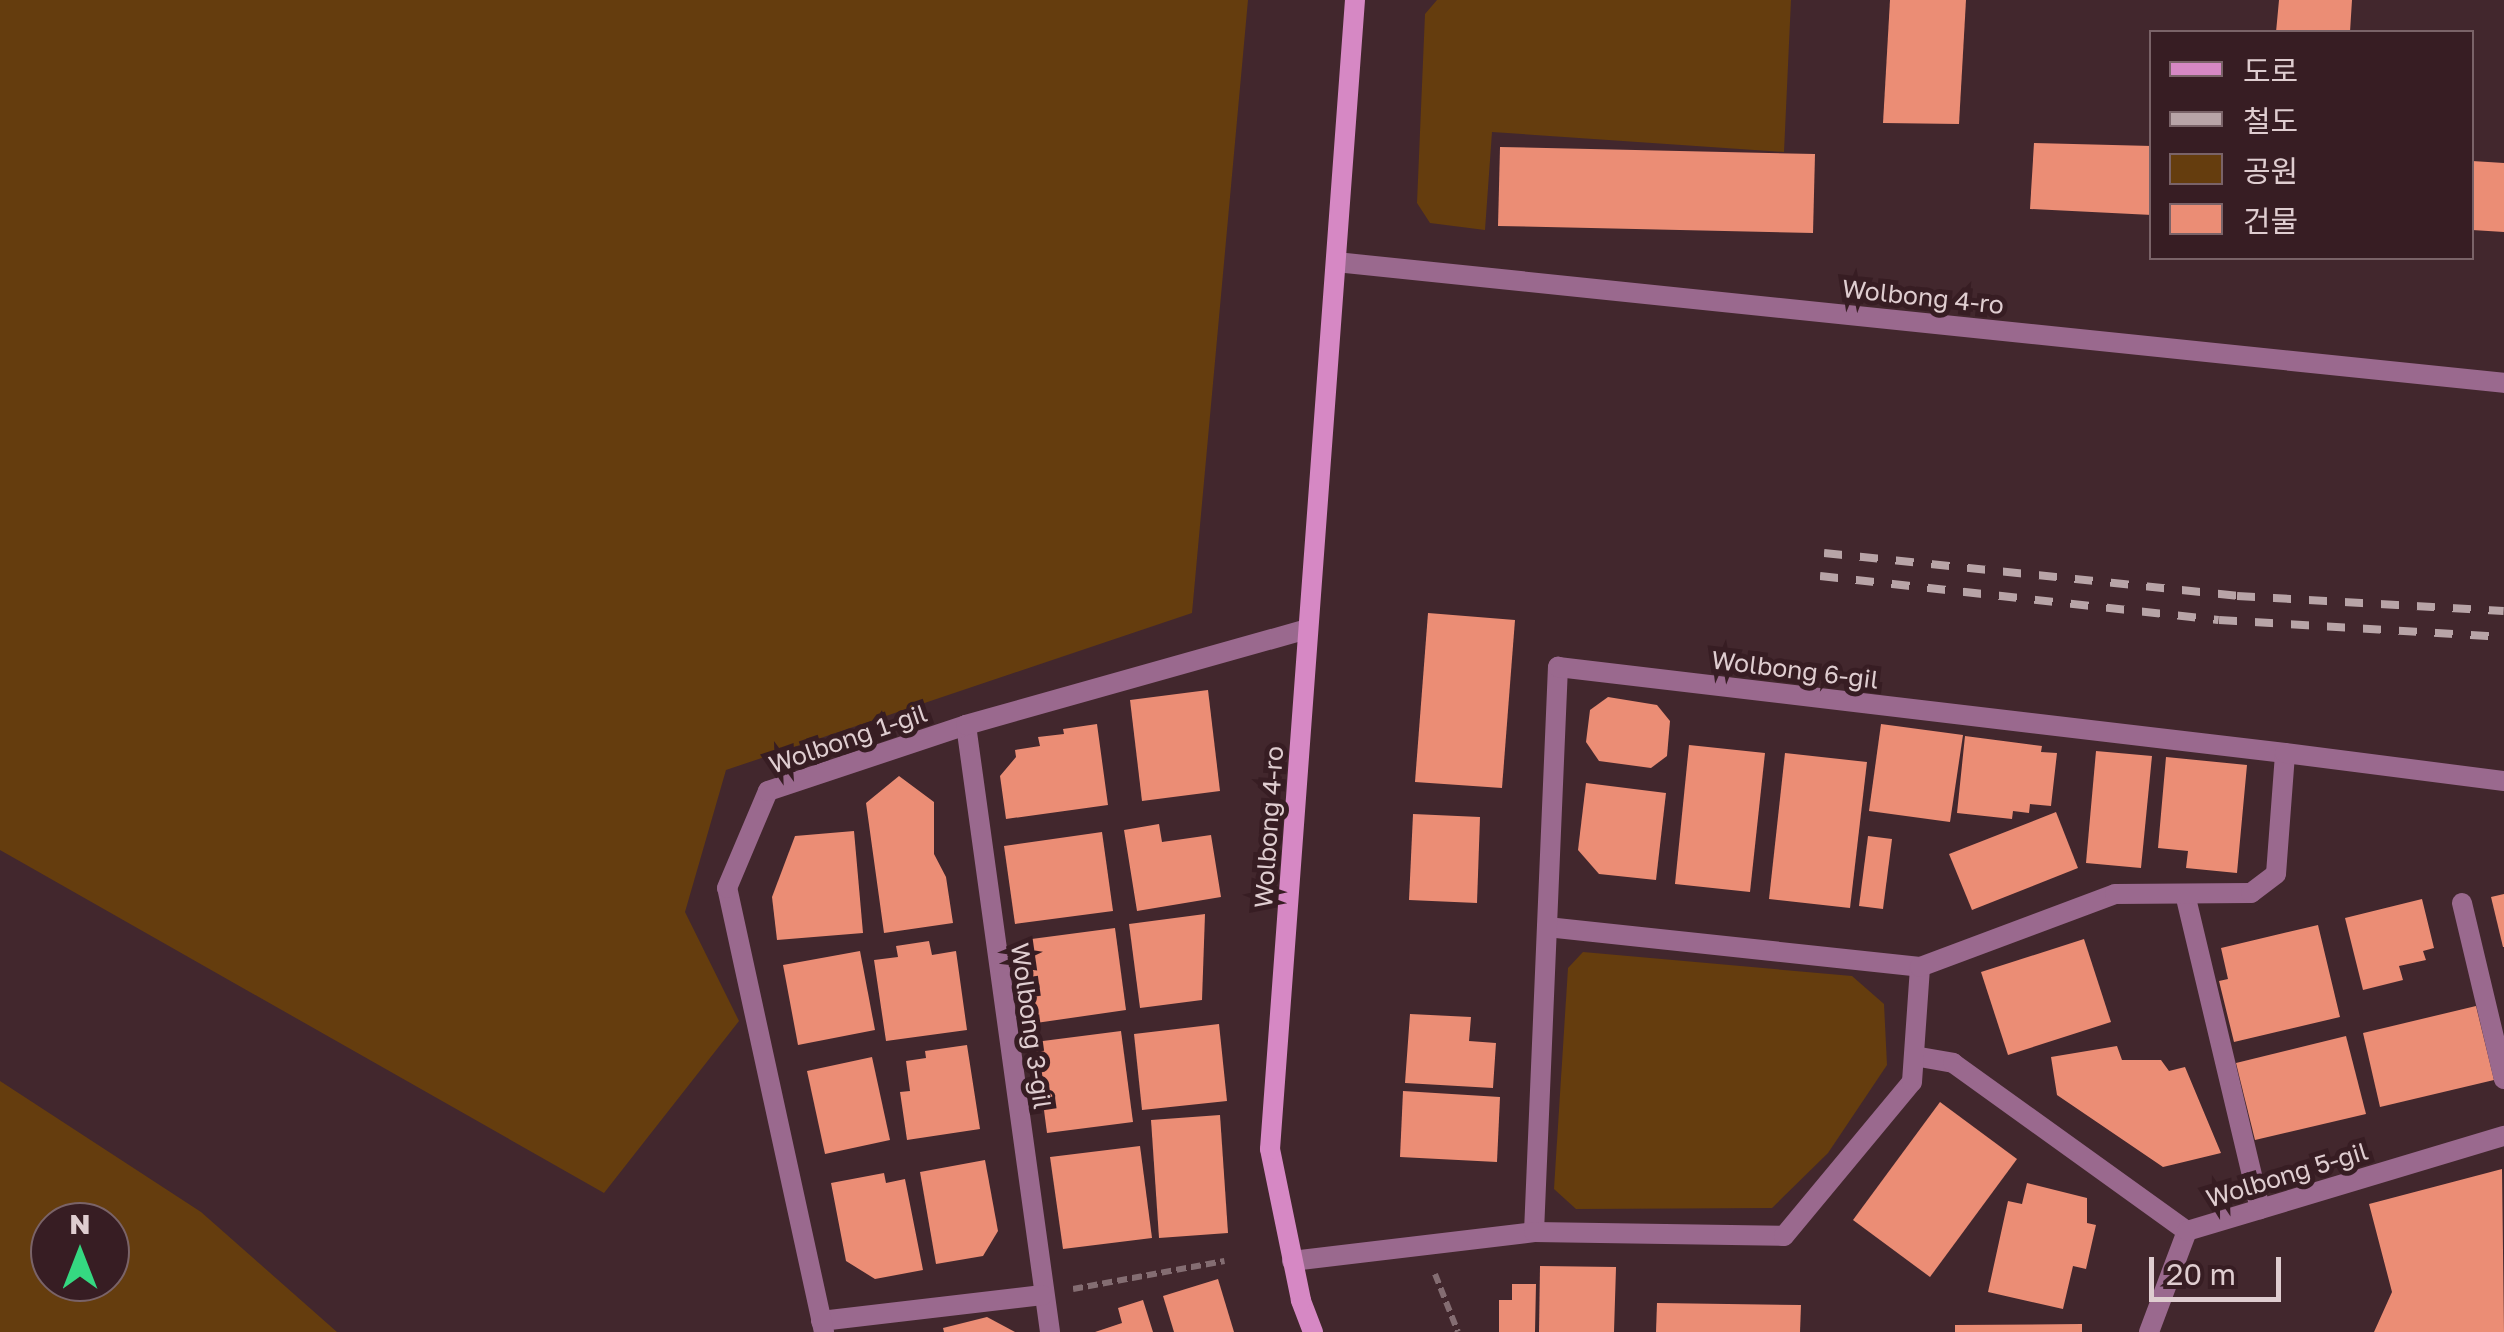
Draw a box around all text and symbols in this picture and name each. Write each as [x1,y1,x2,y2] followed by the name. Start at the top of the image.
[2149,30,2474,260] legend
[2243,53,2298,89] text: 도로
[2243,103,2298,139] text: 철도
[2243,153,2298,189] text: 공원
[2243,203,2298,239] text: 건물
[1841,274,2005,320] street label: Wolbong 4-ro
[1710,645,1880,695] street label: Wolbong 6-gil
[765,698,931,780] street label: Wolbong 1-gil
[1248,745,1290,909] street label: Wolbong 4-ro
[1004,941,1058,1111] street label: Wolbong 3-gil
[2203,1136,2371,1214] street label: Wolbong 5-gil
[30,1202,130,1302] north arrow
[69,1207,91,1240] text: N
[2154,1237,2286,1299] scale bar
[2166,1256,2236,1292] text: 20 m

